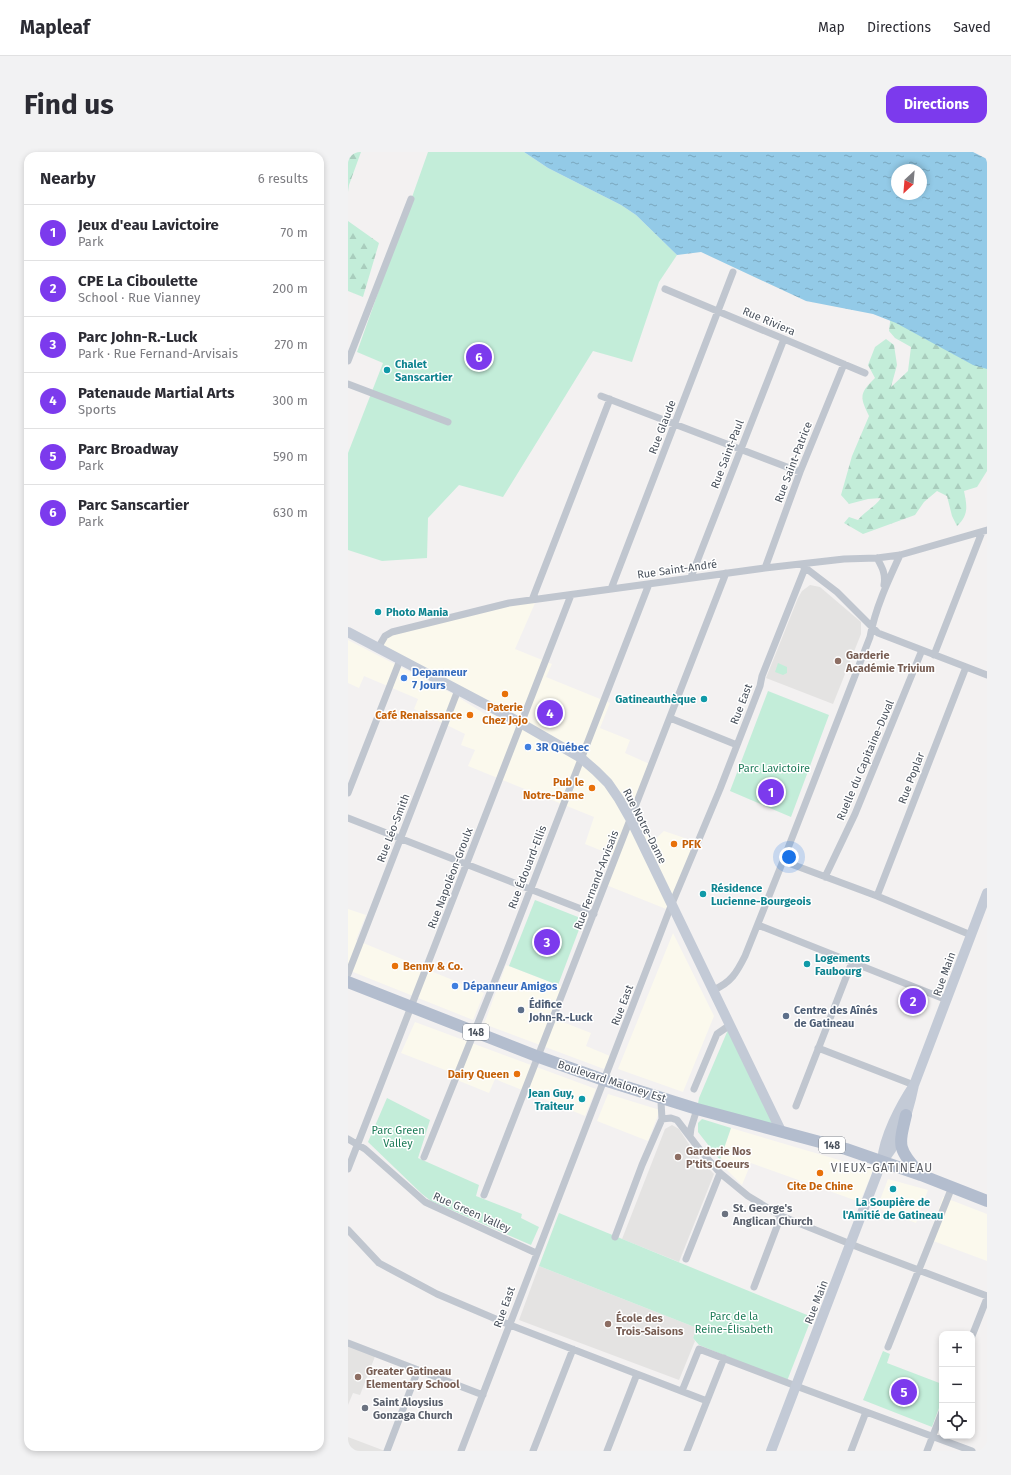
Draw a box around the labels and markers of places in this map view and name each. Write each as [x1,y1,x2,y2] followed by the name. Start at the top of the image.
[466,342,492,372] pin: 6
[395,358,453,384] place label: Chalet Sanscartier
[382,365,392,375] marker: Chalet Sanscartier
[386,606,448,619] place label: Photo Mania
[373,607,383,617] marker: Photo Mania
[845,649,935,675] place label: Garderie Académie Trivium
[833,656,843,666] marker: Garderie Académie Trivium
[412,666,468,692] place label: Depanneur 7 Jours
[399,673,409,683] marker: Depanneur 7 Jours
[500,689,510,699] marker: Paterie Chez Jojo
[615,693,696,706] place label: Gatineauthèque
[699,694,709,704] marker: Gatineauthèque
[537,698,563,728] pin: 4
[482,701,528,727] place label: Paterie Chez Jojo
[375,709,462,722] place label: Café Renaissance
[465,710,475,720] marker: Café Renaissance
[535,741,590,754] place label: 3R Québec
[523,742,533,752] marker: 3R Québec
[523,776,584,802] place label: Pub le Notre-Dame
[758,777,784,807] pin: 1
[587,783,597,793] marker: Pub le Notre-Dame
[682,838,702,851] place label: PFK
[669,839,679,849] marker: PFK
[711,882,812,908] place label: Résidence Lucienne-Bourgeois
[698,889,708,899] marker: Résidence Lucienne-Bourgeois
[534,927,560,957] pin: 3
[815,952,871,978] place label: Logements Faubourg
[802,959,812,969] marker: Logements Faubourg
[403,960,463,973] place label: Benny & Co.
[390,961,400,971] marker: Benny & Co.
[463,980,558,993] place label: Dépanneur Amigos
[450,981,460,991] marker: Dépanneur Amigos
[900,986,926,1016] pin: 2
[528,997,593,1024] place label: Édifice John-R.-Luck
[794,1004,878,1030] place label: Centre des Aînés de Gatineau
[516,1005,526,1015] marker: Édifice John-R.-Luck
[781,1011,791,1021] marker: Centre des Aînés de Gatineau
[448,1068,509,1081] place label: Dairy Queen
[512,1069,522,1079] marker: Dairy Queen
[527,1087,575,1113] place label: Jean Guy, Traiteur
[577,1094,587,1104] marker: Jean Guy, Traiteur
[686,1145,752,1171] place label: Garderie Nos P'tits Coeurs
[673,1152,683,1162] marker: Garderie Nos P'tits Coeurs
[815,1168,825,1178] marker: Cite De Chine
[787,1180,853,1193] place label: Cite De Chine
[888,1184,898,1194] marker: La Soupière de l'Amitié de Gatineau
[843,1196,943,1222] place label: La Soupière de l'Amitié de Gatineau
[732,1202,813,1228] place label: St. George's Anglican Church
[720,1209,730,1219] marker: St. George's Anglican Church
[616,1311,684,1338] place label: École des Trois-Saisons
[603,1319,613,1329] marker: École des Trois-Saisons
[366,1365,460,1391] place label: Greater Gatineau Elementary School
[353,1372,363,1382] marker: Greater Gatineau Elementary School
[891,1377,917,1407] pin: 5
[373,1396,453,1422] place label: Saint Aloysius Gonzaga Church
[360,1403,370,1413] marker: Saint Aloysius Gonzaga Church

